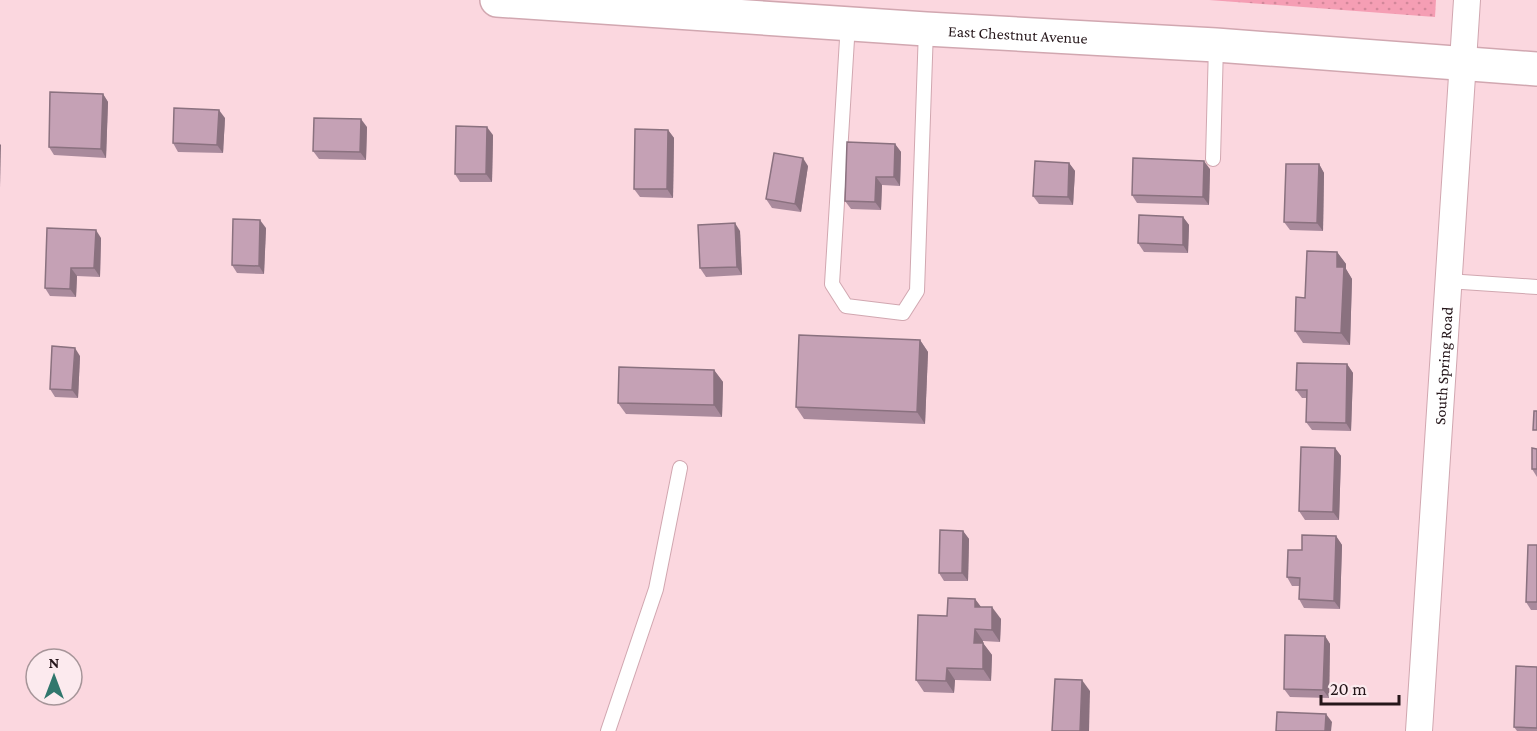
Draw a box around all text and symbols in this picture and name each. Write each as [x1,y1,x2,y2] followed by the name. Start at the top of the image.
[948,22,1088,46] street label: East Chestnut Avenue
[1431,306,1455,425] street label: South Spring Road
[24,647,84,707] north arrow
[49,654,60,671] text: N
[1321,668,1399,706] scale bar
[1330,679,1367,699] text: 20 m

